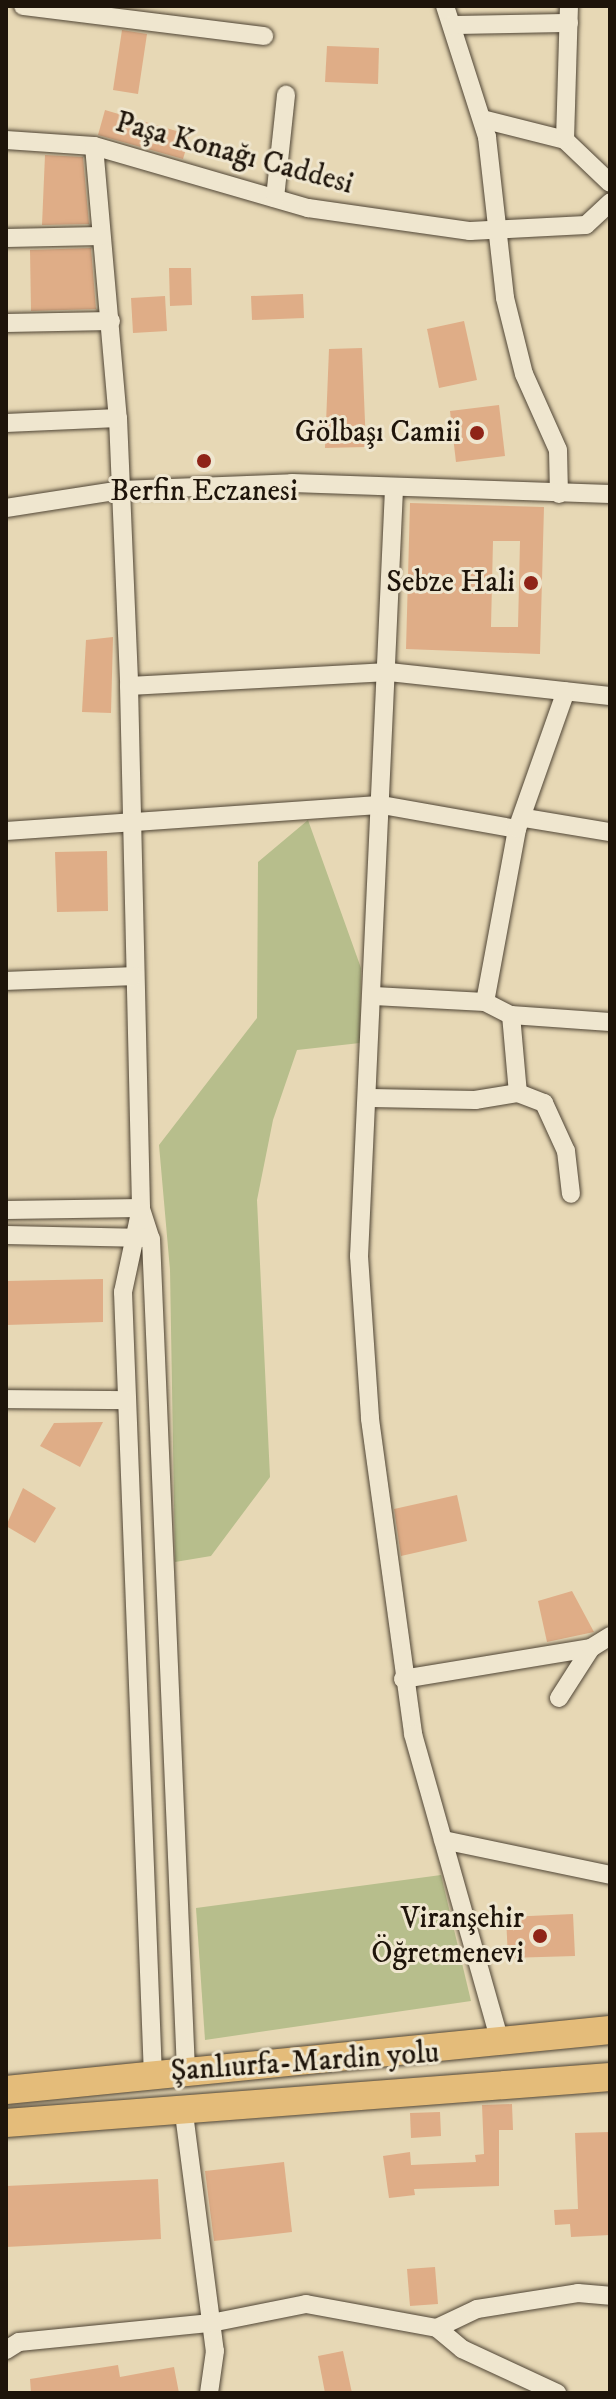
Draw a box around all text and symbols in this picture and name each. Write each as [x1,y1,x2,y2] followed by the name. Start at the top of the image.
[111,105,357,203] street label: Paşa Konağı Caddesi
[295,415,461,451] place label: Gölbaşı Camii
[468,424,486,442] marker: Gölbaşı Camii
[195,452,213,470] marker: Berfin Eczanesi
[110,474,298,510] place label: Berfin Eczanesi
[386,565,515,601] place label: Sebze Hali
[522,574,540,592] marker: Sebze Hali
[371,1901,524,1972] place label: Viranşehir Öğretmenevi
[531,1927,549,1945] marker: Viranşehir Öğretmenevi
[170,2036,440,2090] street label: Şanlıurfa-Mardin yolu

